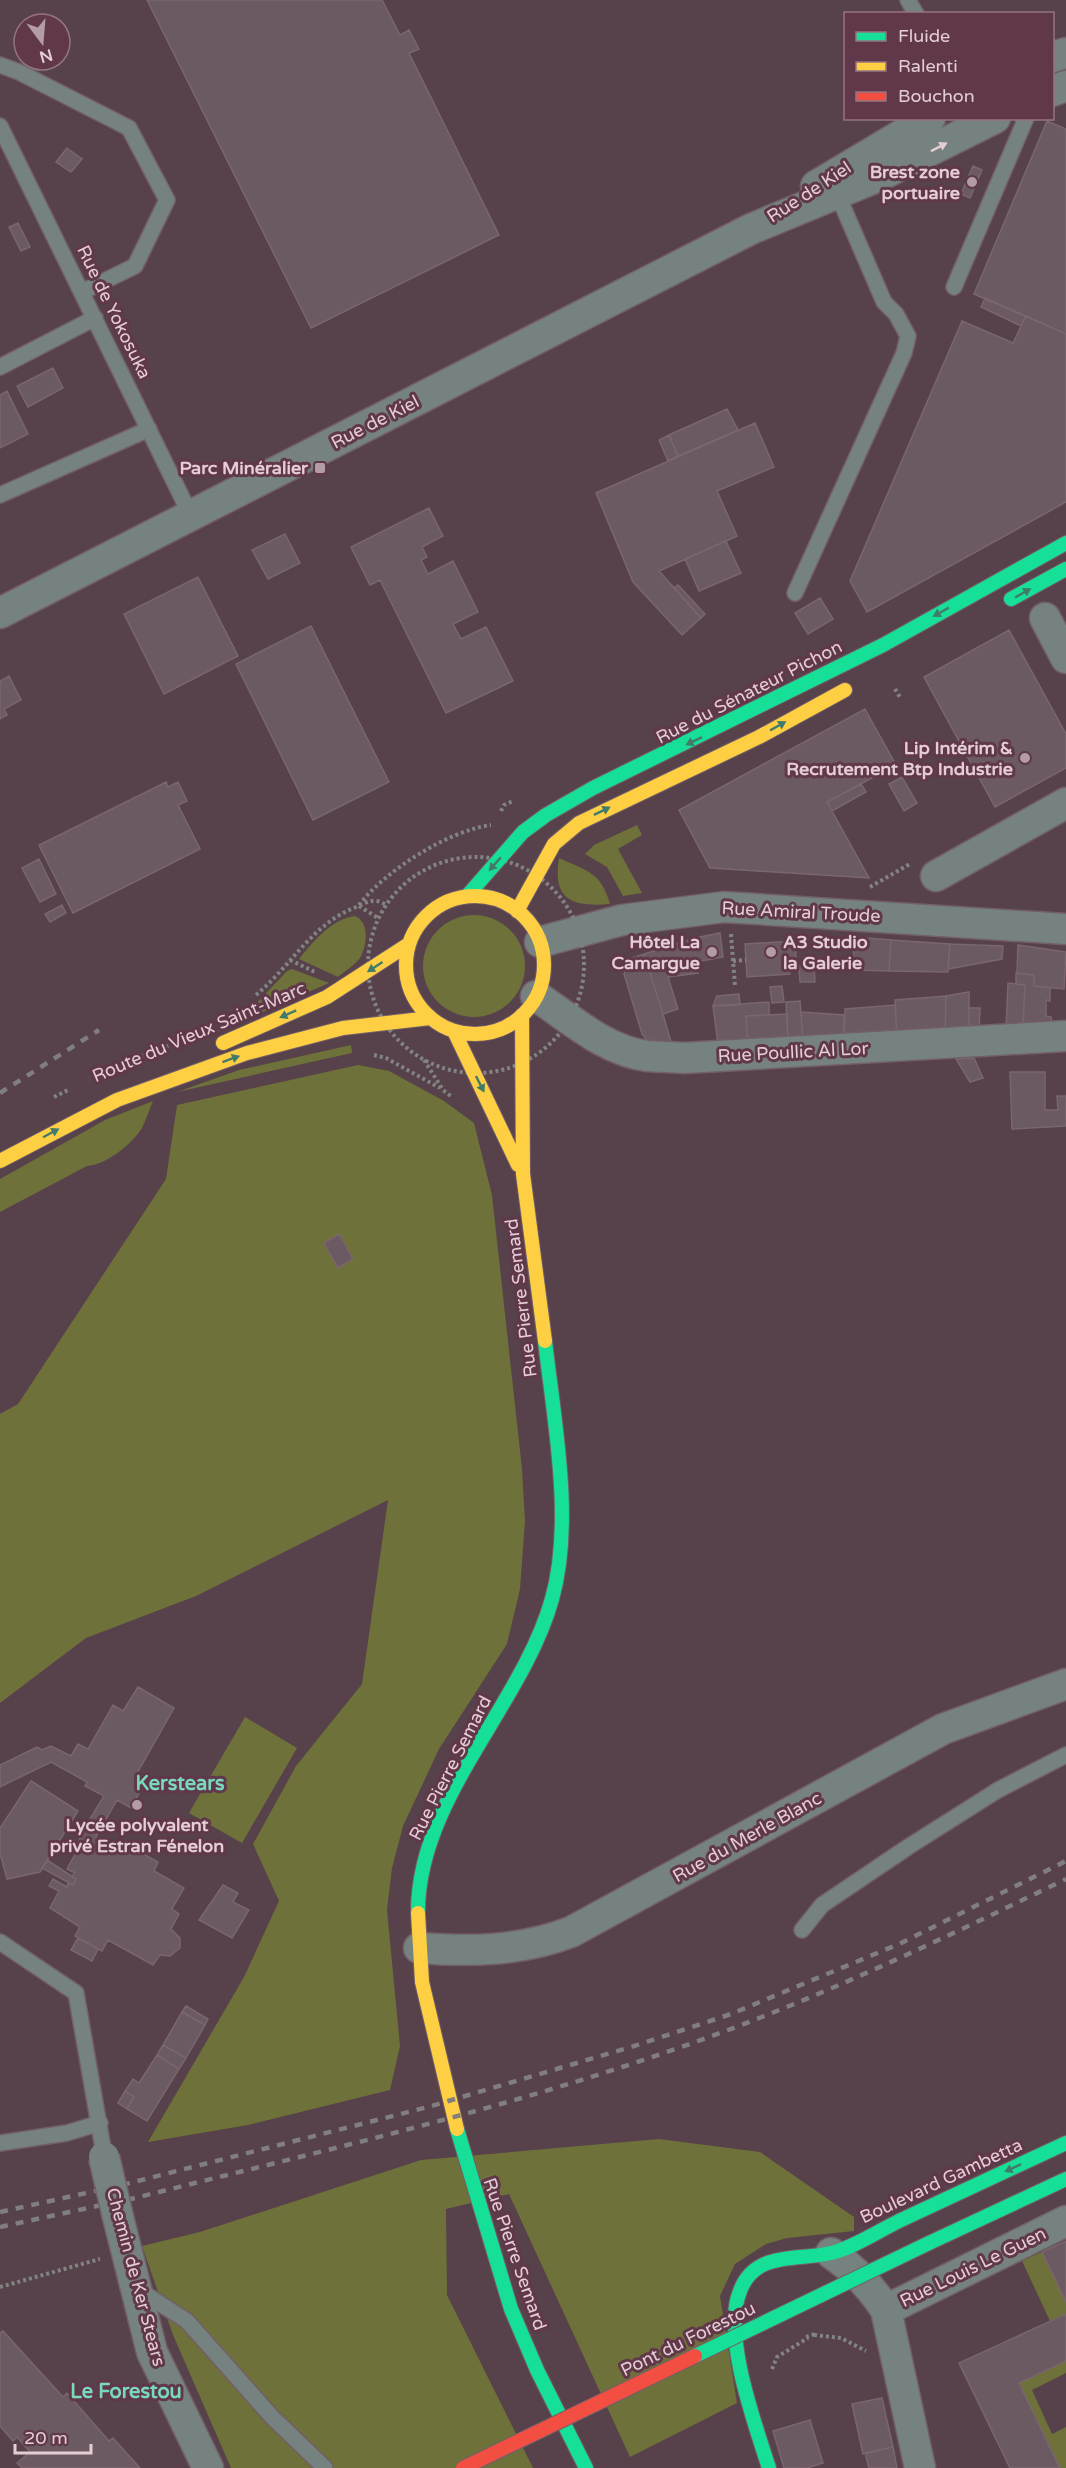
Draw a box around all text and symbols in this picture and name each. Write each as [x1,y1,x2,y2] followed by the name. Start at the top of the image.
[12,12,72,72] north arrow
[844,12,1054,120] legend
[898,25,950,47] text: Fluide
[37,44,55,67] text: N
[898,55,958,77] text: Ralenti
[898,85,975,107] text: Bouchon
[930,143,948,153] one-way arrow
[763,157,855,227] street label: Rue de Kiel
[870,161,960,204] place label: Brest zone portuaire
[965,175,979,189] marker: Brest zone portuaire
[72,242,156,382] street label: Rue de Yokosuka
[327,390,423,454] street label: Rue de Kiel
[179,457,309,479] place label: Parc Minéralier
[313,461,327,475] marker: Parc Minéralier
[1015,588,1032,598] one-way arrow
[933,607,950,617] one-way arrow
[652,635,846,749] street label: Rue du Sénateur Pichon
[770,721,787,731] one-way arrow
[685,736,702,746] one-way arrow
[786,737,1013,780] place label: Lip Intérim & Recrutement Btp Industrie
[1018,751,1032,765] marker: Lip Intérim & Recrutement Btp Industrie
[594,807,611,816] one-way arrow
[489,856,502,871] one-way arrow
[721,897,881,927] street label: Rue Amiral Troude
[612,931,700,974] place label: Hôtel La Camargue
[783,931,868,974] place label: A3 Studio la Galerie
[705,945,719,959] marker: Hôtel La Camargue
[764,945,778,959] marker: A3 Studio la Galerie
[367,961,383,972] one-way arrow
[89,977,309,1087] street label: Route du Vieux Saint-Marc
[278,1009,296,1019] one-way arrow
[717,1037,869,1067] street label: Rue Poullic Al Lor
[222,1053,240,1063] one-way arrow
[476,1075,485,1092] one-way arrow
[43,1128,60,1138] one-way arrow
[500,1217,542,1379] street label: Rue Pierre Semard
[404,1692,496,1844] street label: Rue Pierre Semard
[135,1772,225,1796] district label: Kerstears
[669,1787,825,1887] street label: Rue du Merle Blanc
[130,1798,144,1812] marker: Lycée polyvalent privé Estran Fénelon
[50,1814,224,1857] place label: Lycée polyvalent privé Estran Fénelon
[856,2134,1026,2228] street label: Boulevard Gambetta
[1004,2163,1021,2172] one-way arrow
[479,2175,551,2333] street label: Rue Pierre Semard
[102,2185,170,2369] street label: Chemin de Ker Stears
[896,2222,1050,2312] street label: Rue Louis Le Guen
[617,2297,759,2381] street label: Pont du Forestou
[70,2380,182,2404] district label: Le Forestou
[15,2417,92,2455] scale bar
[24,2427,68,2449] text: 20 m

